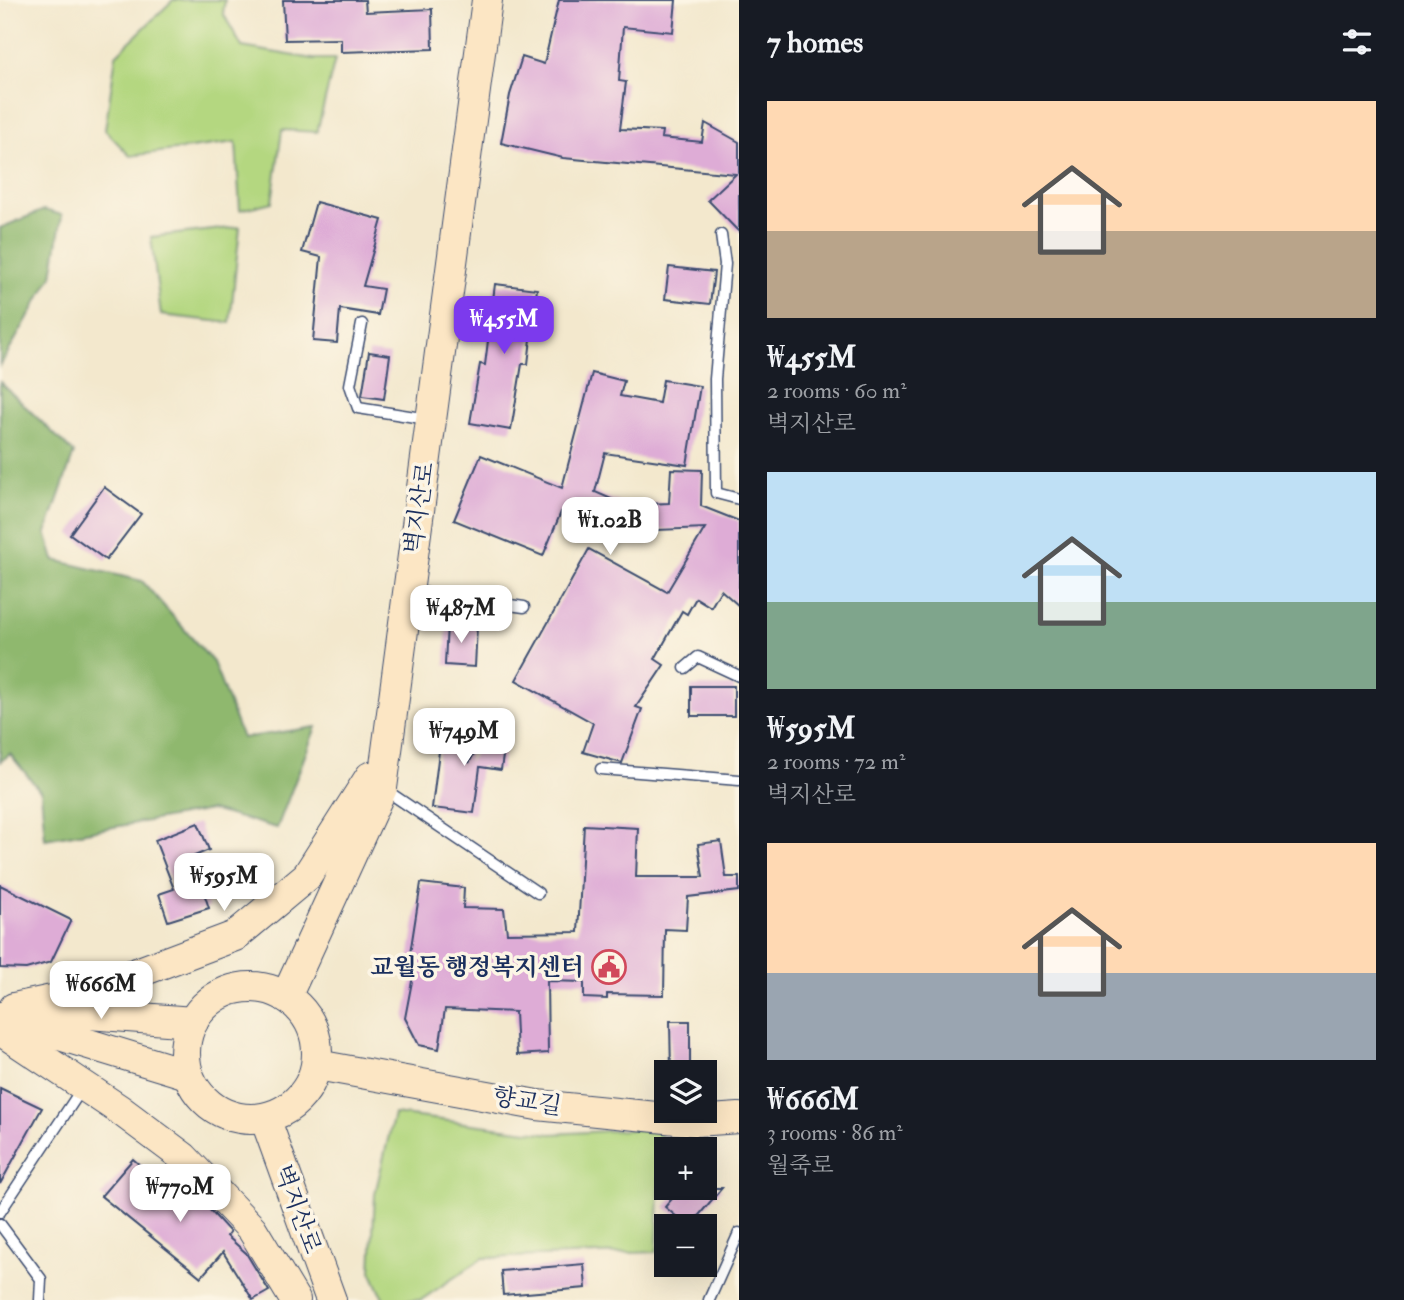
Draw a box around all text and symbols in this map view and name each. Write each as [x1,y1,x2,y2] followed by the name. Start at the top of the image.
[1338,23,1376,61] icon: filters
[767,24,863,61] text: 7 homes
[1009,147,1135,273] icon: home
[455,296,553,356] pin: ₩455M
[470,304,538,333] text: ₩455M
[767,339,856,376] text: ₩455M
[767,376,907,405] text: 2 rooms · 60 m²
[767,409,856,438] text: 벽지산로
[398,460,441,556] street label: 벽지산로
[553,498,667,557] pin: ₩1.02B
[578,505,642,534] text: ₩1.02B
[1009,518,1135,644] icon: home
[412,586,510,645] pin: ₩487M
[426,593,496,622] text: ₩487M
[415,708,513,768] pin: ₩749M
[767,710,855,747] text: ₩595M
[429,716,499,745] text: ₩749M
[767,747,905,776] text: 2 rooms · 72 m²
[767,780,856,809] text: 벽지산로
[175,853,273,913] pin: ₩595M
[190,861,258,890] text: ₩595M
[1009,889,1135,1015] icon: home
[590,948,628,986] public building icon: 교월동 행정복지센터
[370,952,584,983] place label: 교월동 행정복지센터
[52,962,150,1021] pin: ₩666M
[66,969,136,998] text: ₩666M
[654,1060,717,1277] map controls
[654,1060,717,1123] button: layers
[490,1081,564,1122] street label: 향교길
[767,1081,859,1118] text: ₩666M
[767,1118,903,1147] text: 3 rooms · 86 m²
[654,1137,717,1200] button: +
[767,1151,834,1180] text: 월죽로
[267,1160,328,1258] street label: 벽지산로
[131,1164,229,1224] pin: ₩770M
[146,1172,214,1201] text: ₩770M
[654,1214,717,1277] button: −

